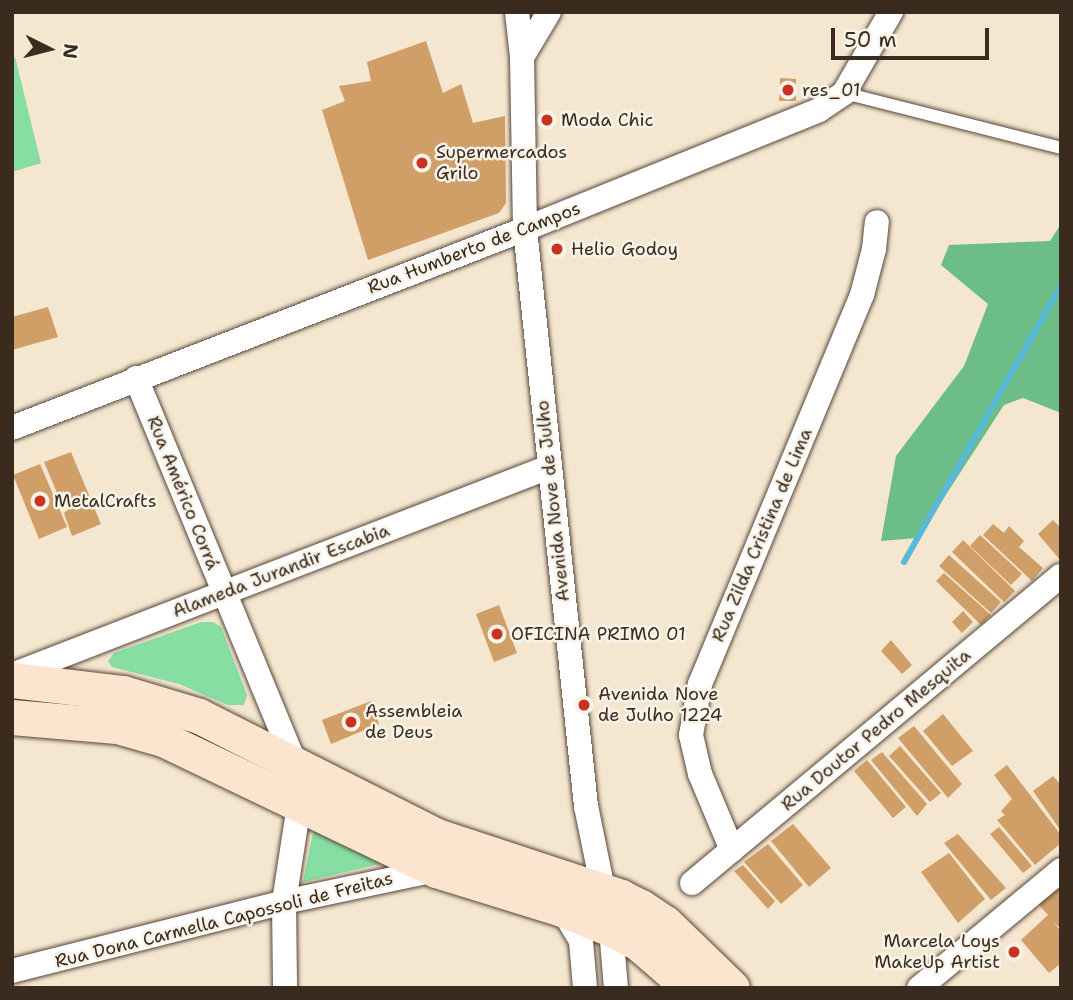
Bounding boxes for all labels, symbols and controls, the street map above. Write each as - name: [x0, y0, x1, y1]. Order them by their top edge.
- north arrow: [14, 14, 84, 84]
- scale bar: [835, 14, 992, 58]
- text: 50 m: [844, 26, 897, 54]
- text: N: [57, 42, 84, 60]
- place label: res_01: [802, 79, 861, 101]
- marker: res_01: [780, 82, 796, 98]
- place label: Moda Chic: [561, 109, 653, 131]
- marker: Moda Chic: [539, 112, 555, 128]
- place label: Supermercados Grilo: [436, 142, 567, 184]
- marker: Supermercados Grilo: [414, 155, 430, 171]
- street label: Rua Humberto de Campos: [365, 197, 583, 299]
- place label: Helio Godoy: [571, 238, 678, 260]
- marker: Helio Godoy: [549, 241, 565, 257]
- street label: Avenida Nove de Julho: [532, 399, 574, 603]
- street label: Rua Américo Corrá: [142, 413, 224, 573]
- street label: Rua Zilda Cristina de Lima: [707, 425, 817, 645]
- place label: MetalCrafts: [54, 490, 157, 512]
- marker: MetalCrafts: [32, 493, 48, 509]
- street label: Alameda Jurandir Escabia: [169, 520, 393, 622]
- place label: OFICINA PRIMO 01: [511, 623, 686, 645]
- marker: OFICINA PRIMO 01: [489, 626, 505, 642]
- street label: Rua Doutor Pedro Mesquita: [777, 644, 975, 816]
- place label: Avenida Nove de Julho 1224: [598, 684, 722, 726]
- marker: Avenida Nove de Julho 1224: [576, 697, 592, 713]
- place label: Assembleia de Deus: [365, 701, 462, 744]
- marker: Assembleia de Deus: [343, 714, 359, 730]
- street label: Rua Dona Carmella Capossoli de Freitas: [53, 867, 395, 973]
- place label: Marcela Loys MakeUp Artist: [874, 931, 1000, 974]
- marker: Marcela Loys MakeUp Artist: [1006, 944, 1022, 960]

